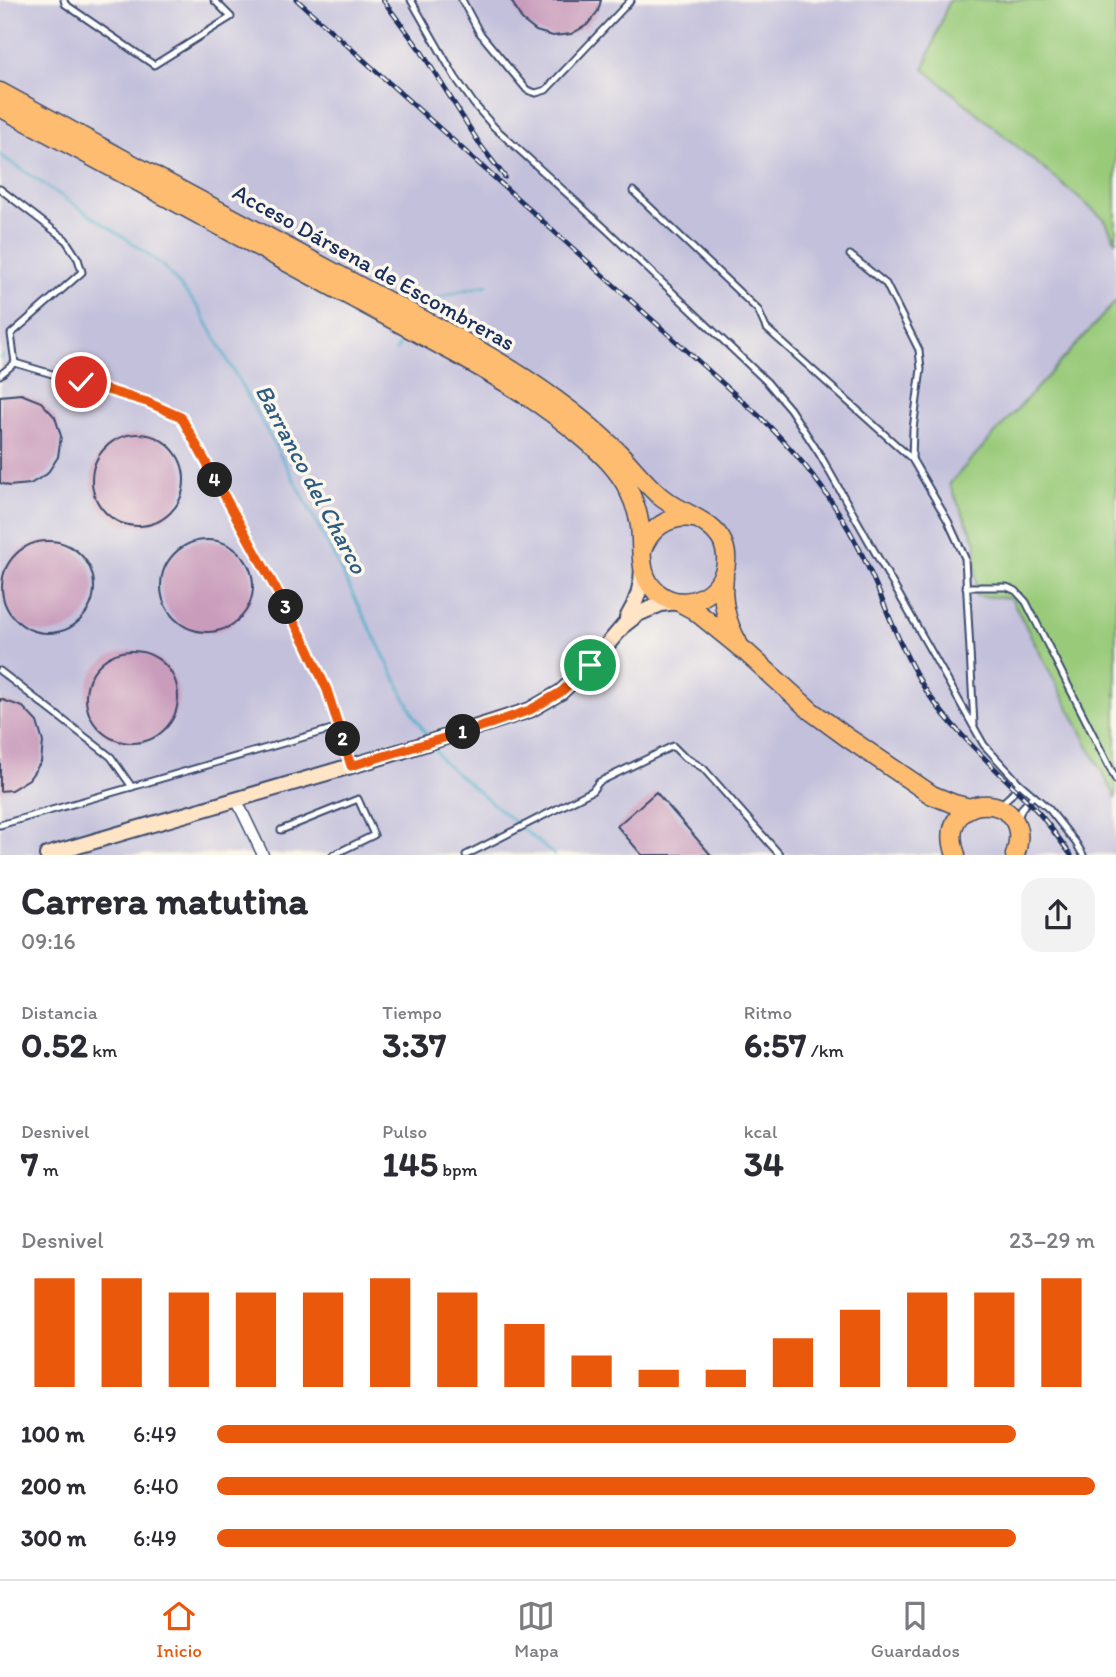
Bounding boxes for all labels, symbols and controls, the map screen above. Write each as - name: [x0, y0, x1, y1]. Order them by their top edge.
- street label: Acceso Dársena de Escombreras: [228, 178, 520, 356]
- pin: [51, 352, 111, 412]
- icon: check: [62, 363, 100, 401]
- water label: Barranco del Charco: [249, 379, 374, 579]
- pin: 4: [198, 462, 232, 498]
- text: 4: [209, 468, 220, 491]
- pin: 3: [268, 590, 304, 624]
- text: 3: [280, 595, 291, 618]
- pin: [560, 635, 620, 695]
- icon: arrive: [571, 646, 609, 684]
- pin: 1: [446, 714, 480, 750]
- text: 1: [458, 720, 467, 743]
- pin: 2: [326, 722, 360, 756]
- text: 2: [338, 727, 348, 750]
- text: Carrera matutina: [21, 878, 308, 924]
- button: share: [1021, 878, 1095, 952]
- text: 09:16: [21, 927, 76, 955]
- text: Distancia: [21, 1001, 98, 1024]
- text: Tiempo: [382, 1001, 442, 1024]
- text: Ritmo: [744, 1001, 792, 1024]
- text: 0.52: [21, 1024, 88, 1066]
- text: 3:37: [382, 1024, 446, 1066]
- text: 6:57: [744, 1024, 806, 1066]
- text: km: [88, 1039, 117, 1062]
- text: /km: [806, 1039, 844, 1062]
- text: Desnivel: [21, 1120, 89, 1143]
- text: Pulso: [382, 1120, 427, 1143]
- text: kcal: [744, 1120, 777, 1143]
- text: 7: [21, 1143, 38, 1185]
- text: 145: [382, 1143, 438, 1185]
- text: 34: [744, 1143, 784, 1185]
- text: m: [38, 1158, 59, 1181]
- text: bpm: [438, 1158, 478, 1181]
- text: Desnivel: [21, 1226, 104, 1254]
- text: 23–29 m: [1009, 1226, 1095, 1254]
- text: 100 m: [21, 1420, 85, 1448]
- text: 6:49: [133, 1420, 177, 1448]
- text: 200 m: [21, 1472, 86, 1500]
- text: 6:40: [133, 1472, 179, 1500]
- text: 300 m: [21, 1524, 86, 1552]
- text: 6:49: [133, 1524, 177, 1552]
- tab: Inicio: [156, 1597, 202, 1662]
- tab: Mapa: [514, 1597, 559, 1662]
- tab: Guardados: [871, 1597, 960, 1662]

